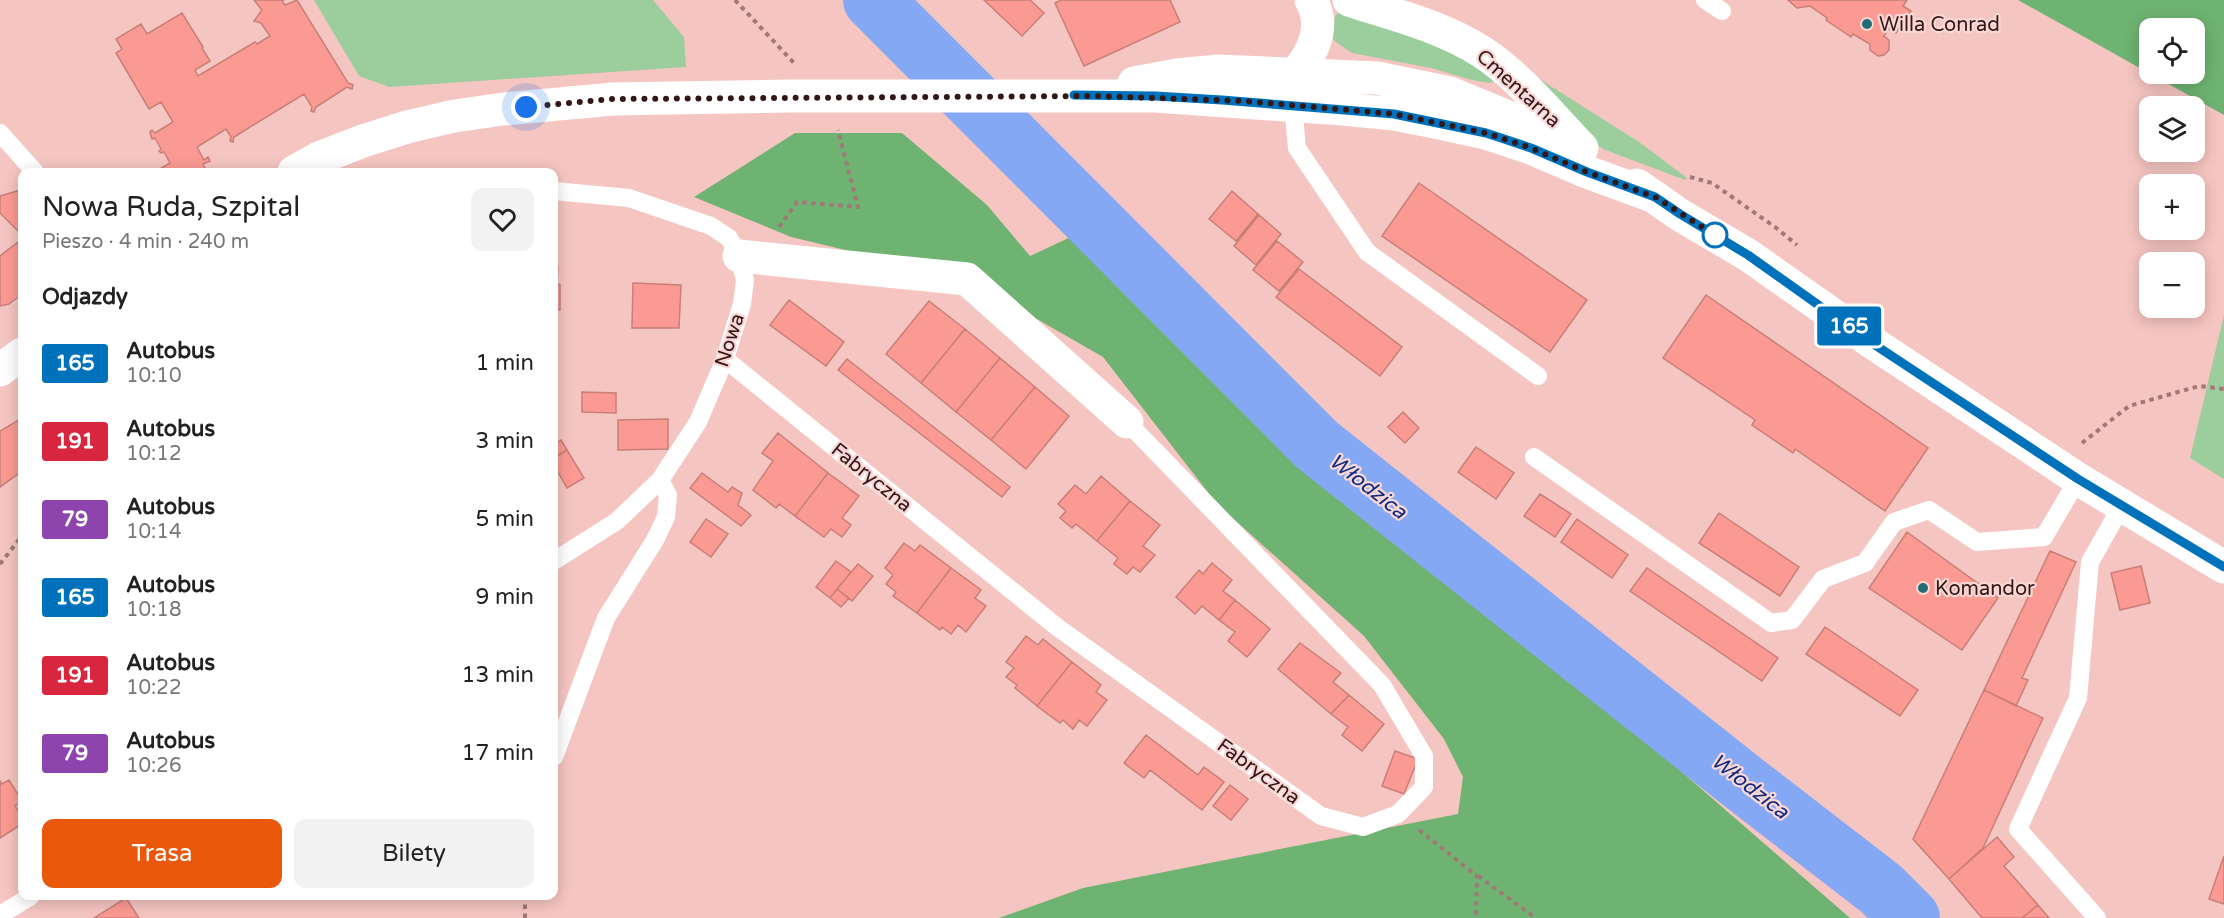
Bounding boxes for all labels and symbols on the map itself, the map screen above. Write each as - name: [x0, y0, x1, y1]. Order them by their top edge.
- place label: Willa Conrad: [1879, 13, 2000, 37]
- marker: Willa Conrad: [1860, 17, 1874, 31]
- street label: Cmentarna: [1471, 45, 1566, 133]
- your location: [511, 92, 541, 122]
- unlabelled marker: [1702, 222, 1728, 248]
- line badge: 165: [1814, 306, 1884, 346]
- street label: Nowa: [710, 311, 750, 370]
- street label: Fabryczna: [826, 438, 917, 518]
- water label: Włodzica: [1324, 448, 1412, 525]
- place label: Komandor: [1935, 577, 2035, 601]
- marker: Komandor: [1916, 581, 1930, 595]
- street label: Fabryczna: [1212, 734, 1305, 810]
- water label: Włodzica: [1706, 748, 1794, 825]

